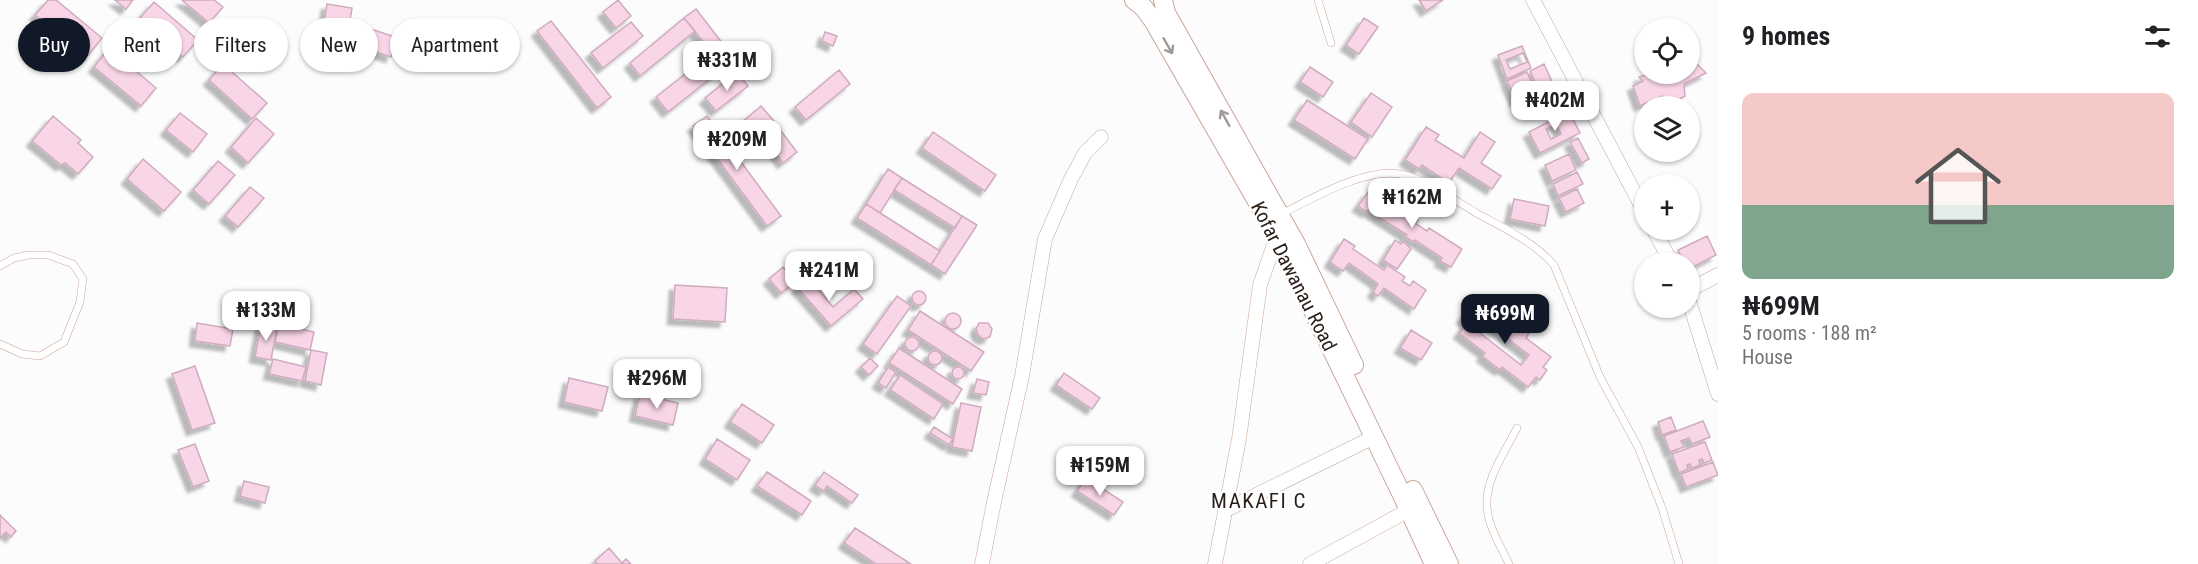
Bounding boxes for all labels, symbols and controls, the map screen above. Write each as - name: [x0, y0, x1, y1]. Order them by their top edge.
- chip: Buy: [18, 18, 90, 72]
- chip: Rent: [102, 18, 182, 72]
- chip: Filters: [194, 18, 288, 72]
- chip: New: [300, 18, 378, 72]
- chip: Apartment: [390, 18, 520, 72]
- map controls: [1634, 18, 1700, 318]
- button: locate: [1634, 18, 1700, 84]
- icon: filters: [2141, 20, 2174, 53]
- text: 9 homes: [1742, 21, 1830, 51]
- one-way arrow: [1163, 37, 1174, 55]
- pin: ₦331M: [685, 41, 769, 92]
- text: ₦331M: [697, 48, 757, 72]
- pin: ₦402M: [1513, 81, 1597, 132]
- text: ₦402M: [1525, 88, 1585, 112]
- button: layers: [1634, 96, 1700, 162]
- one-way arrow: [1219, 109, 1230, 127]
- pin: ₦209M: [695, 120, 779, 171]
- text: ₦209M: [707, 127, 767, 151]
- icon: home: [1904, 132, 2012, 240]
- button: +: [1634, 174, 1700, 240]
- pin: ₦162M: [1370, 178, 1454, 229]
- text: ₦162M: [1382, 185, 1442, 209]
- street label: Kofar Dawanau Road: [1246, 197, 1342, 355]
- pin: ₦241M: [787, 251, 871, 302]
- button: −: [1634, 252, 1700, 318]
- text: ₦241M: [799, 258, 859, 282]
- pin: ₦133M: [224, 291, 308, 342]
- text: ₦699M: [1742, 291, 1820, 321]
- pin: ₦699M: [1463, 294, 1547, 345]
- text: ₦133M: [236, 298, 296, 322]
- text: ₦699M: [1475, 301, 1535, 325]
- text: 5 rooms · 188 m²: [1742, 321, 1877, 345]
- text: House: [1742, 345, 1793, 369]
- pin: ₦296M: [615, 359, 699, 410]
- text: ₦296M: [627, 366, 687, 390]
- pin: ₦159M: [1058, 446, 1142, 497]
- text: ₦159M: [1070, 453, 1130, 477]
- district label: MAKAFI C: [1211, 489, 1307, 513]

